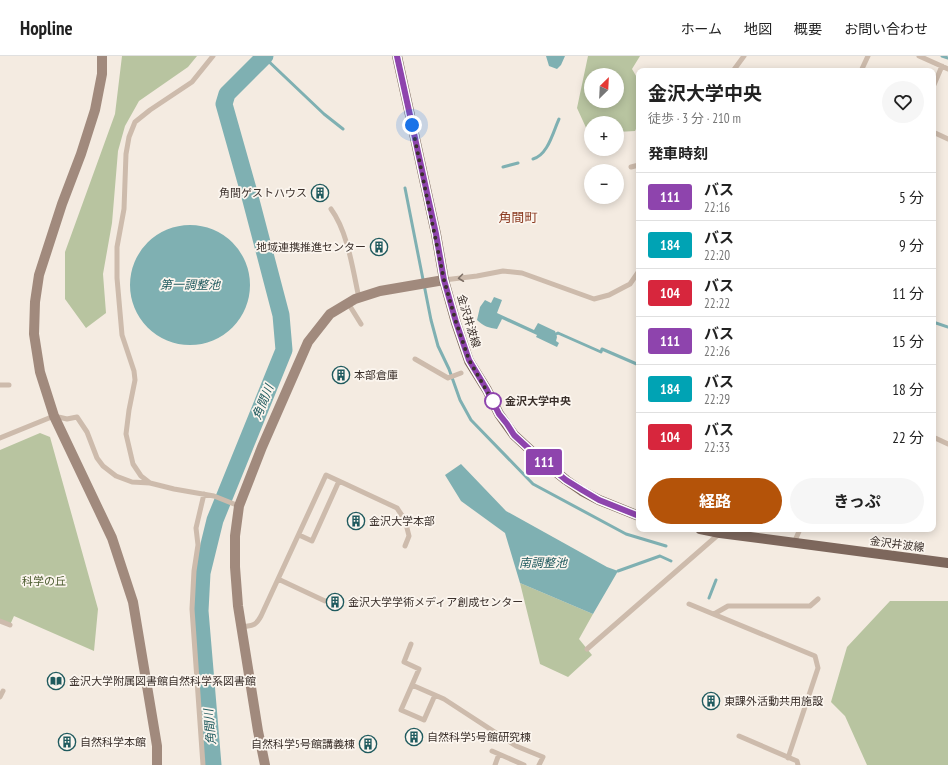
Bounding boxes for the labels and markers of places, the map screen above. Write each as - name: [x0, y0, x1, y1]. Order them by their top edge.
- building icon: 角間ゲストハウス: [310, 183, 330, 203]
- place label: 角間ゲストハウス: [219, 186, 307, 200]
- building icon: 地域連携推進センター: [369, 237, 389, 257]
- place label: 地域連携推進センター: [256, 240, 366, 254]
- building icon: 本部倉庫: [331, 365, 351, 385]
- place label: 本部倉庫: [354, 368, 398, 382]
- marker: 金沢大学中央: [484, 392, 502, 410]
- place label: 金沢大学中央: [505, 394, 571, 408]
- building icon: 金沢大学本部: [346, 511, 366, 531]
- place label: 金沢大学本部: [369, 514, 435, 528]
- building icon: 金沢大学学術メディア創成センター: [325, 592, 345, 612]
- place label: 金沢大学学術メディア創成センター: [348, 595, 523, 609]
- library icon: 金沢大学附属図書館自然科学系図書館: [46, 671, 66, 691]
- place label: 金沢大学附属図書館自然科学系図書館: [69, 674, 256, 688]
- building icon: 東課外活動共用施設: [701, 691, 721, 711]
- place label: 東課外活動共用施設: [724, 694, 823, 708]
- building icon: 自然科学5号館研究棟: [404, 727, 424, 747]
- place label: 自然科学5号館研究棟: [427, 730, 531, 744]
- building icon: 自然科学本館: [57, 732, 77, 752]
- building icon: 自然科学5号館講義棟: [358, 734, 378, 754]
- place label: 自然科学本館: [80, 735, 146, 749]
- place label: 自然科学5号館講義棟: [251, 737, 355, 751]

